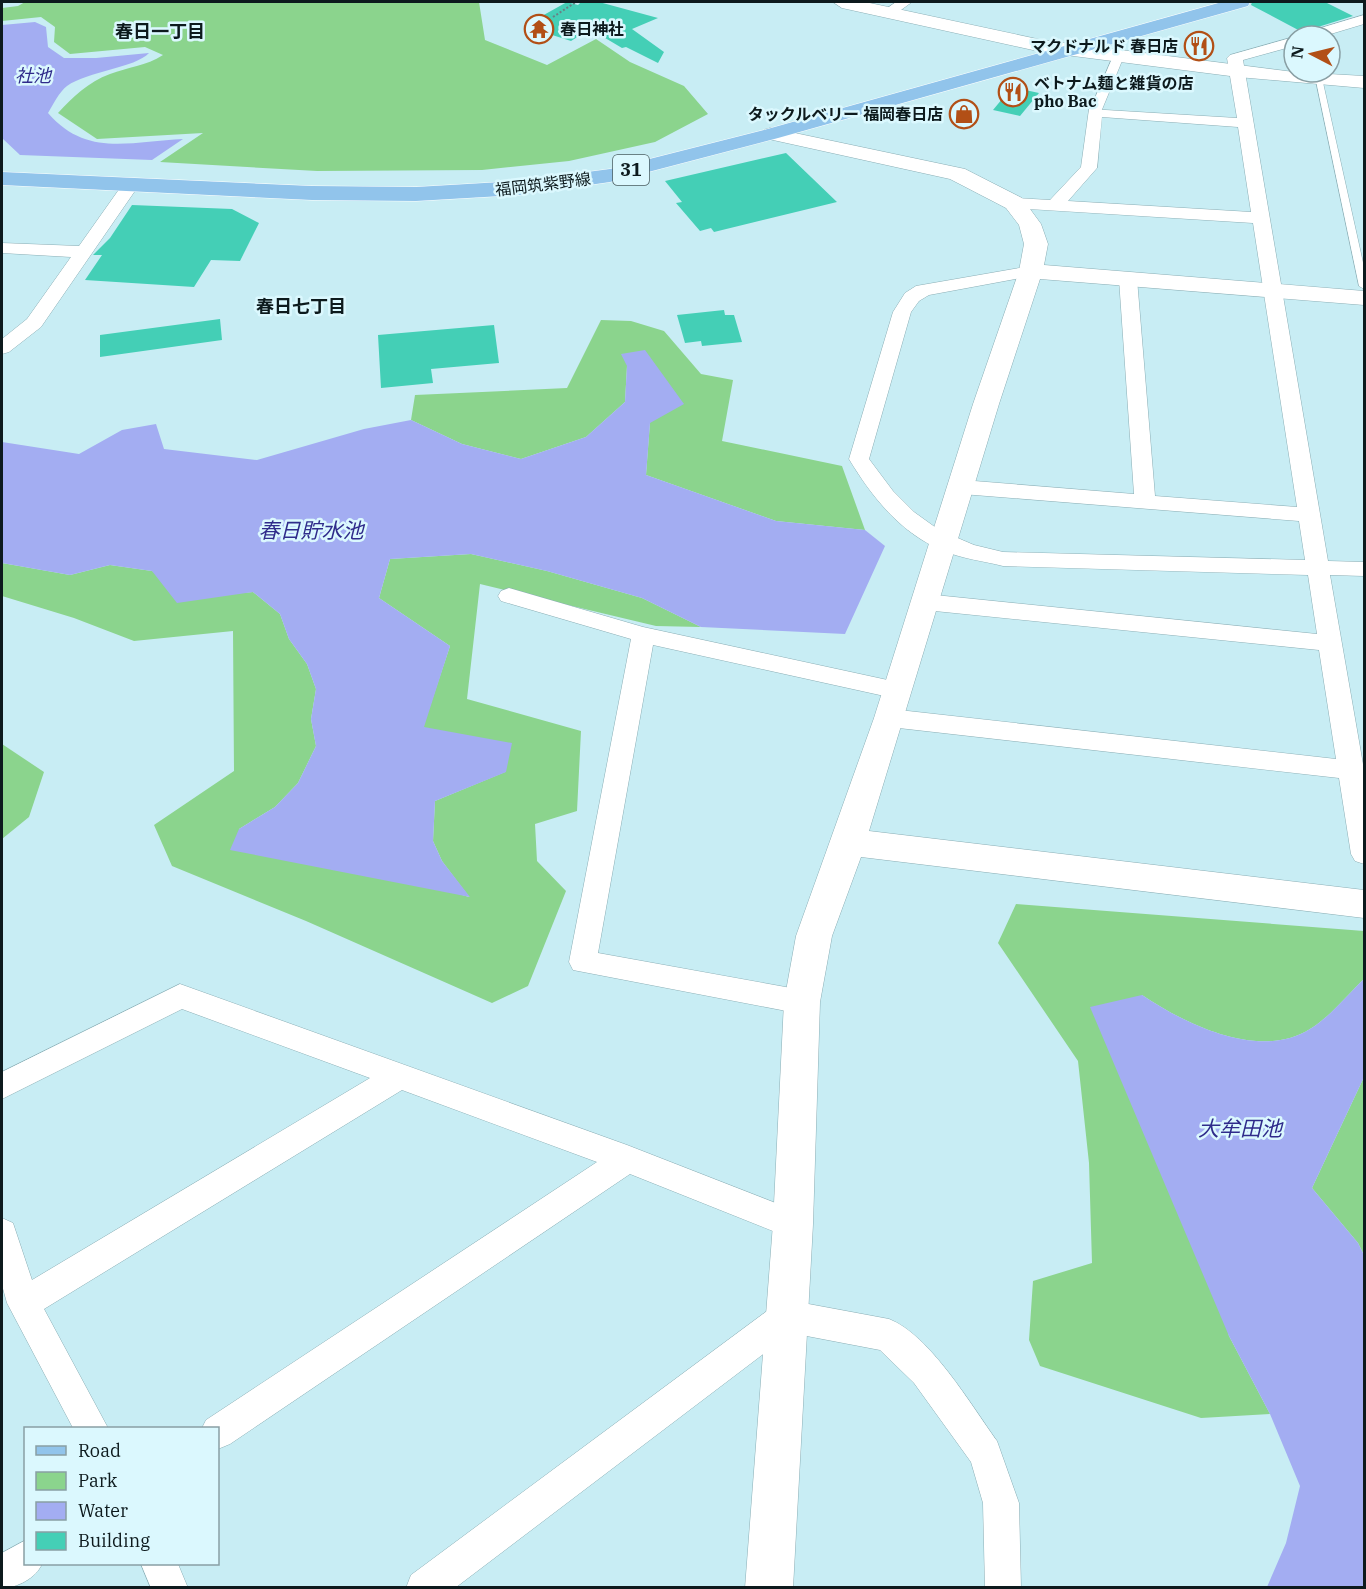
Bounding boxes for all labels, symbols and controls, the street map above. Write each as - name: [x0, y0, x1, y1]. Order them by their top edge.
- temple icon: 春日神社: [523, 13, 555, 45]
- place label: 春日神社: [560, 19, 624, 39]
- district label: 春日一丁目: [115, 20, 205, 43]
- north arrow: [1282, 24, 1342, 84]
- restaurant icon: マクドナルド 春日店: [1183, 30, 1215, 62]
- place label: マクドナルド 春日店: [1030, 36, 1178, 56]
- text: N: [1286, 45, 1308, 60]
- water label: 社池: [15, 64, 53, 87]
- place label: ベトナム麺と雑貨の店 pho Bac: [1034, 73, 1194, 111]
- restaurant icon: ベトナム麺と雑貨の店 pho Bac: [997, 76, 1029, 108]
- shop icon: タックルベリー 福岡春日店: [948, 98, 980, 130]
- place label: タックルベリー 福岡春日店: [748, 104, 943, 124]
- road number: 31: [613, 155, 649, 185]
- street label: 福岡筑紫野線: [494, 168, 592, 200]
- district label: 春日七丁目: [256, 295, 346, 318]
- water label: 春日貯水池: [259, 516, 365, 544]
- water label: 大牟田池: [1198, 1114, 1284, 1142]
- legend: [24, 1427, 219, 1565]
- text: Road: [78, 1439, 121, 1462]
- text: Park: [78, 1469, 118, 1492]
- text: Water: [78, 1499, 128, 1522]
- text: Building: [78, 1529, 150, 1552]

